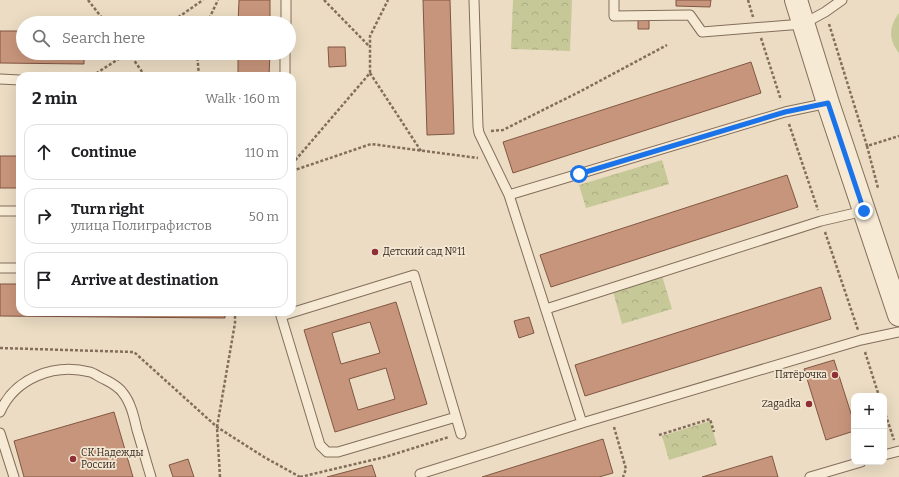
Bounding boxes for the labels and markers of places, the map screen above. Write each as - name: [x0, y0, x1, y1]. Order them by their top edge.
- place label: Детский сад №11: [383, 246, 465, 258]
- marker: Детский сад №11: [370, 247, 380, 257]
- place label: Пятёрочка: [775, 369, 828, 381]
- marker: Пятёрочка: [830, 370, 840, 380]
- place label: Zagadka: [762, 398, 802, 410]
- marker: Zagadka: [804, 399, 814, 409]
- place label: СК Надежды России: [81, 447, 143, 471]
- marker: СК Надежды России: [68, 454, 78, 464]

